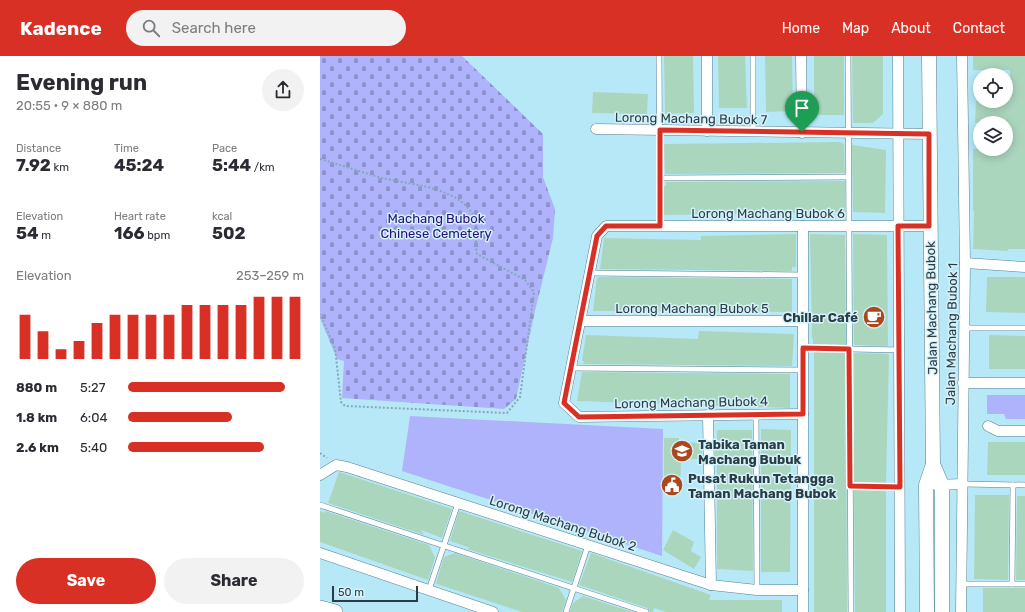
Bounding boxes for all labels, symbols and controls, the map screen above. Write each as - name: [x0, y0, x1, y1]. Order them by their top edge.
- search box: [126, 10, 406, 46]
- text: Kadence: [20, 17, 102, 40]
- icon: search: [140, 17, 162, 39]
- text: Search here: [172, 19, 256, 37]
- text: Home: [782, 20, 820, 37]
- text: Map: [842, 20, 869, 37]
- text: About: [891, 20, 931, 37]
- text: Contact: [953, 20, 1005, 37]
- map controls: [973, 68, 1013, 156]
- button: locate: [973, 68, 1013, 108]
- text: Evening run: [16, 69, 147, 96]
- button: share: [262, 69, 304, 111]
- pin: [785, 91, 819, 132]
- icon: arrive: [791, 97, 813, 119]
- text: 20:55 · 9 × 880 m: [16, 98, 122, 113]
- street label: Lorong Machang Bubok 7: [615, 110, 768, 128]
- button: layers: [973, 116, 1013, 156]
- text: Distance: [16, 142, 61, 155]
- text: Time: [114, 142, 139, 155]
- text: Pace: [212, 142, 237, 155]
- text: 7.92: [16, 155, 51, 175]
- text: 45:24: [114, 155, 164, 175]
- text: 5:44: [212, 155, 251, 175]
- text: km: [51, 161, 69, 174]
- text: /km: [251, 161, 275, 174]
- street label: Lorong Machang Bubok 6: [691, 206, 845, 222]
- text: Elevation: [16, 210, 63, 223]
- text: Heart rate: [114, 210, 166, 223]
- text: kcal: [212, 210, 232, 223]
- park label: Machang Bubok Chinese Cemetery: [380, 211, 492, 241]
- text: 54: [16, 223, 39, 243]
- text: 166: [114, 223, 145, 243]
- text: 502: [212, 223, 246, 243]
- text: m: [39, 229, 51, 242]
- text: bpm: [145, 229, 170, 242]
- street label: Jalan Machang Bubok: [923, 241, 941, 375]
- street label: Jalan Machang Bubok 1: [943, 263, 961, 405]
- text: Elevation: [16, 268, 72, 283]
- text: 253–259 m: [236, 268, 304, 283]
- street label: Lorong Machang Bubok 5: [615, 301, 769, 317]
- cafe icon: Chillar Café: [861, 304, 887, 330]
- place label: Chillar Café: [783, 310, 858, 325]
- text: 880 m: [16, 380, 57, 395]
- text: 5:27: [80, 380, 105, 395]
- street label: Lorong Machang Bubok 4: [614, 394, 768, 412]
- text: 1.8 km: [16, 410, 57, 425]
- text: 6:04: [80, 410, 108, 425]
- place label: Tabika Taman Machang Bubuk: [698, 437, 802, 467]
- school or university icon: Tabika Taman Machang Bubuk: [669, 438, 695, 464]
- text: 2.6 km: [16, 440, 59, 455]
- text: 5:40: [80, 440, 107, 455]
- place label: Pusat Rukun Tetangga Taman Machang Bubok: [688, 471, 837, 501]
- public building icon: Pusat Rukun Tetangga Taman Machang Bubok: [659, 472, 685, 498]
- street label: Lorong Machang Bubok 2: [487, 493, 638, 555]
- button: Save: [16, 558, 156, 604]
- button: Share: [164, 558, 304, 604]
- scale bar: [332, 584, 418, 603]
- text: 50 m: [338, 586, 364, 599]

